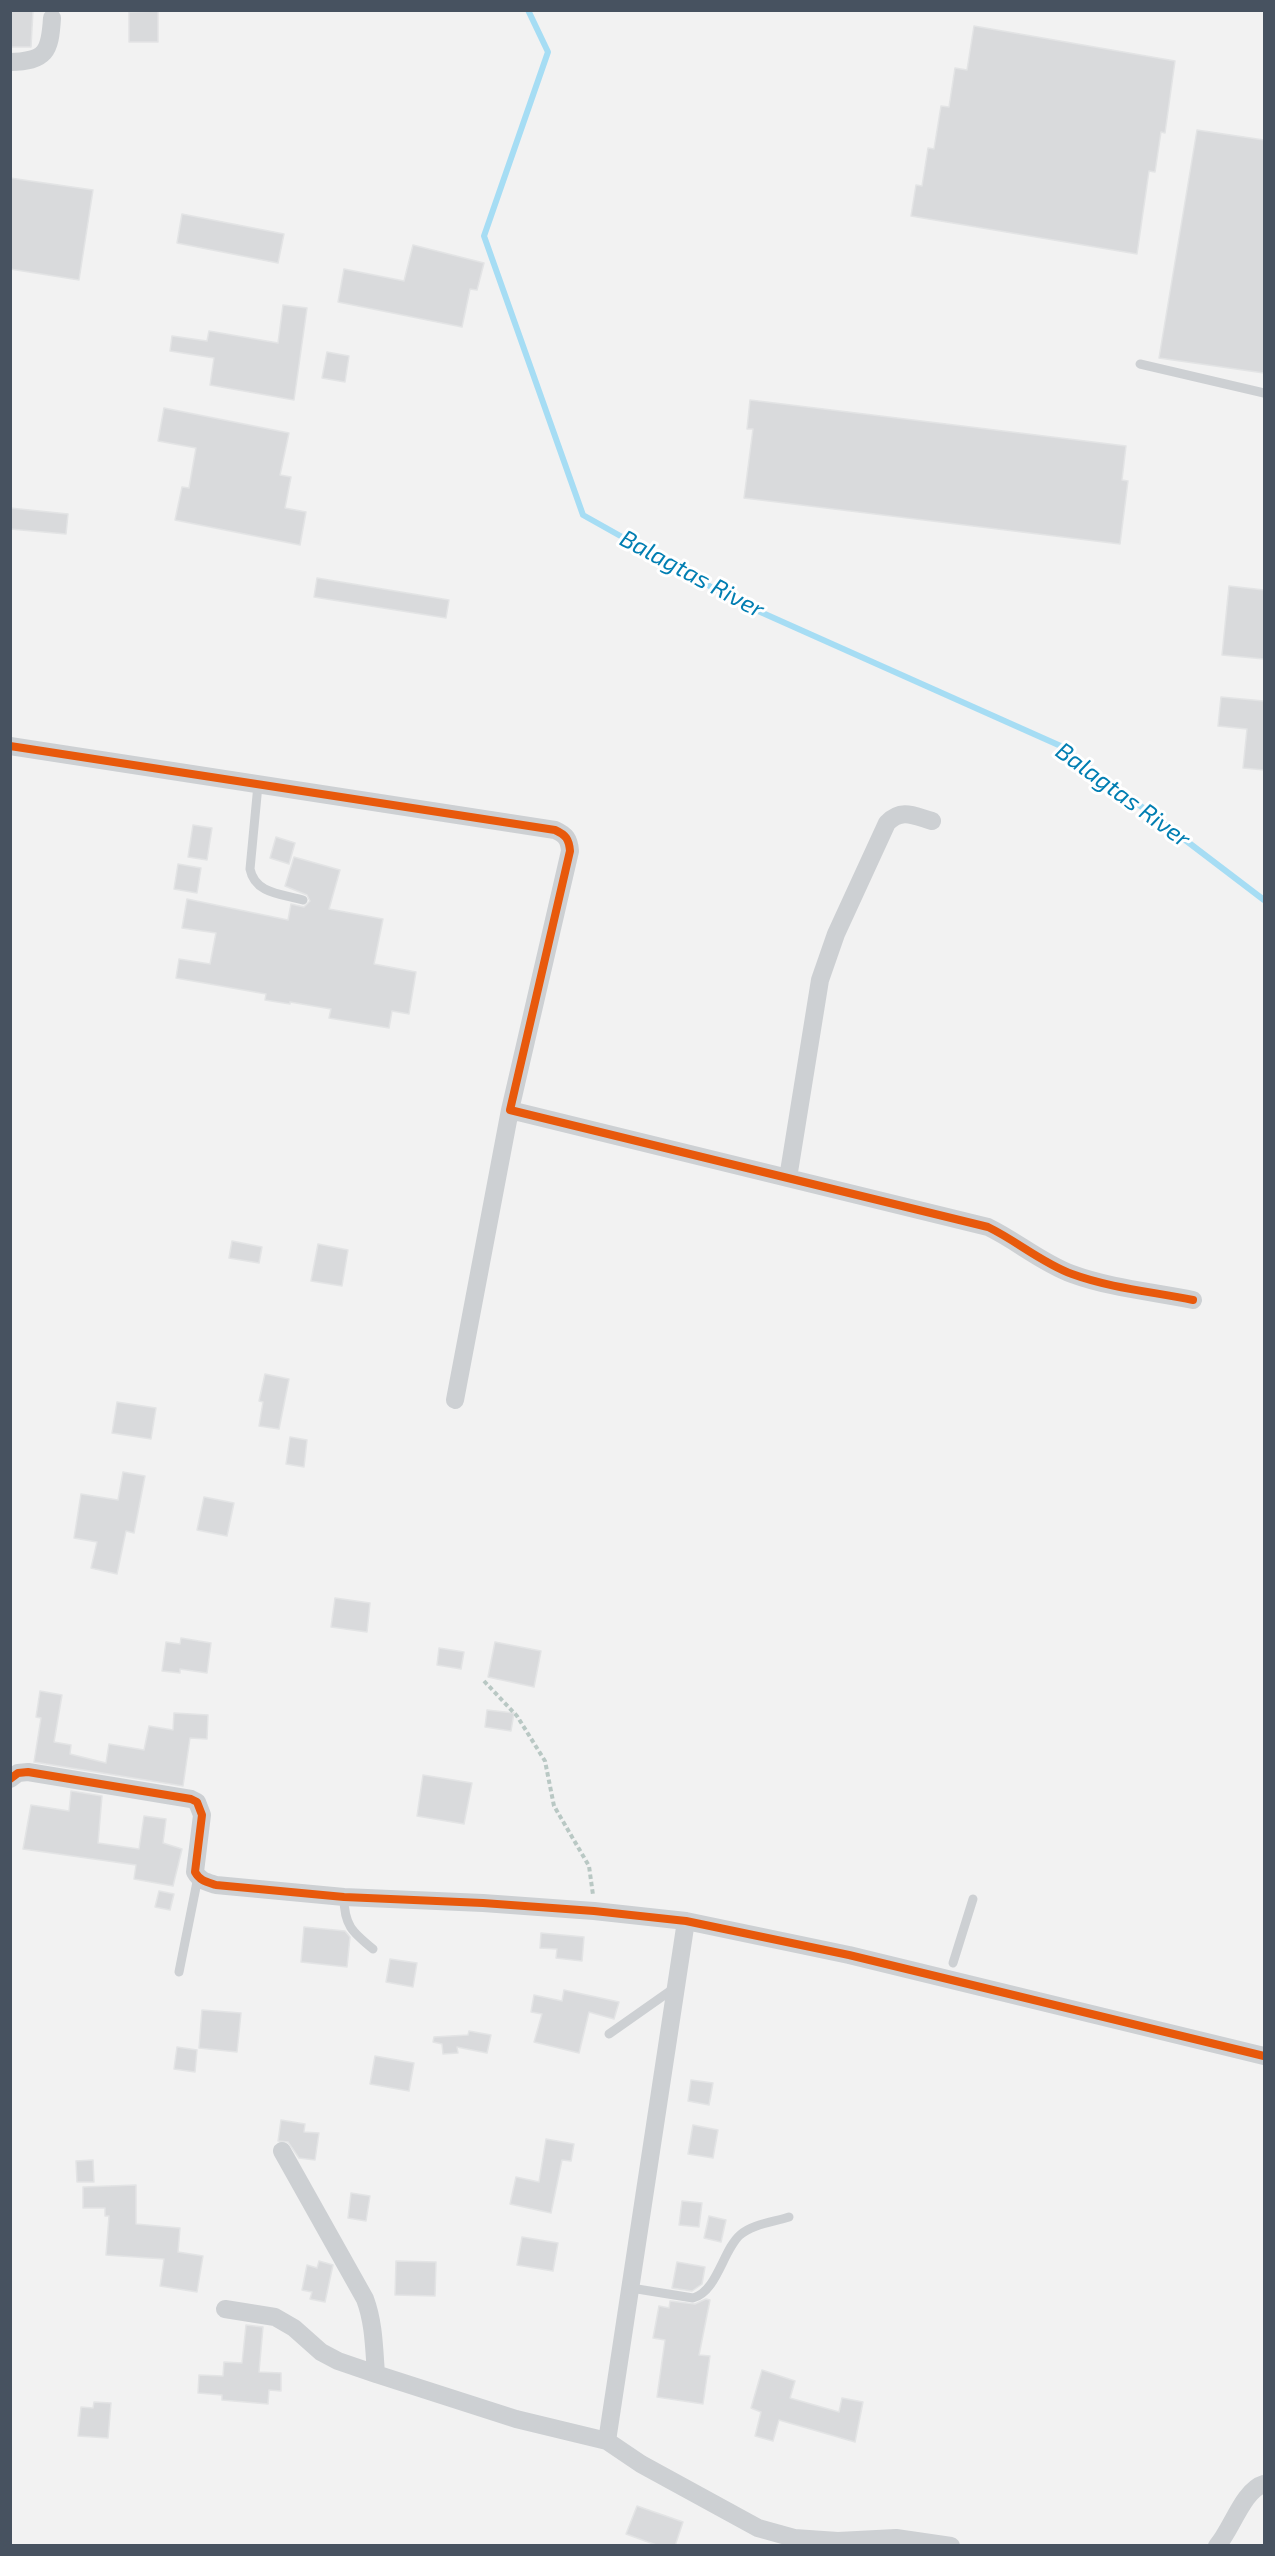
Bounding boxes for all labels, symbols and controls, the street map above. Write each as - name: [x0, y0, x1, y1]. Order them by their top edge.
- water label: Balagtas River: [615, 524, 769, 624]
- water label: Balagtas River: [1050, 737, 1196, 853]

